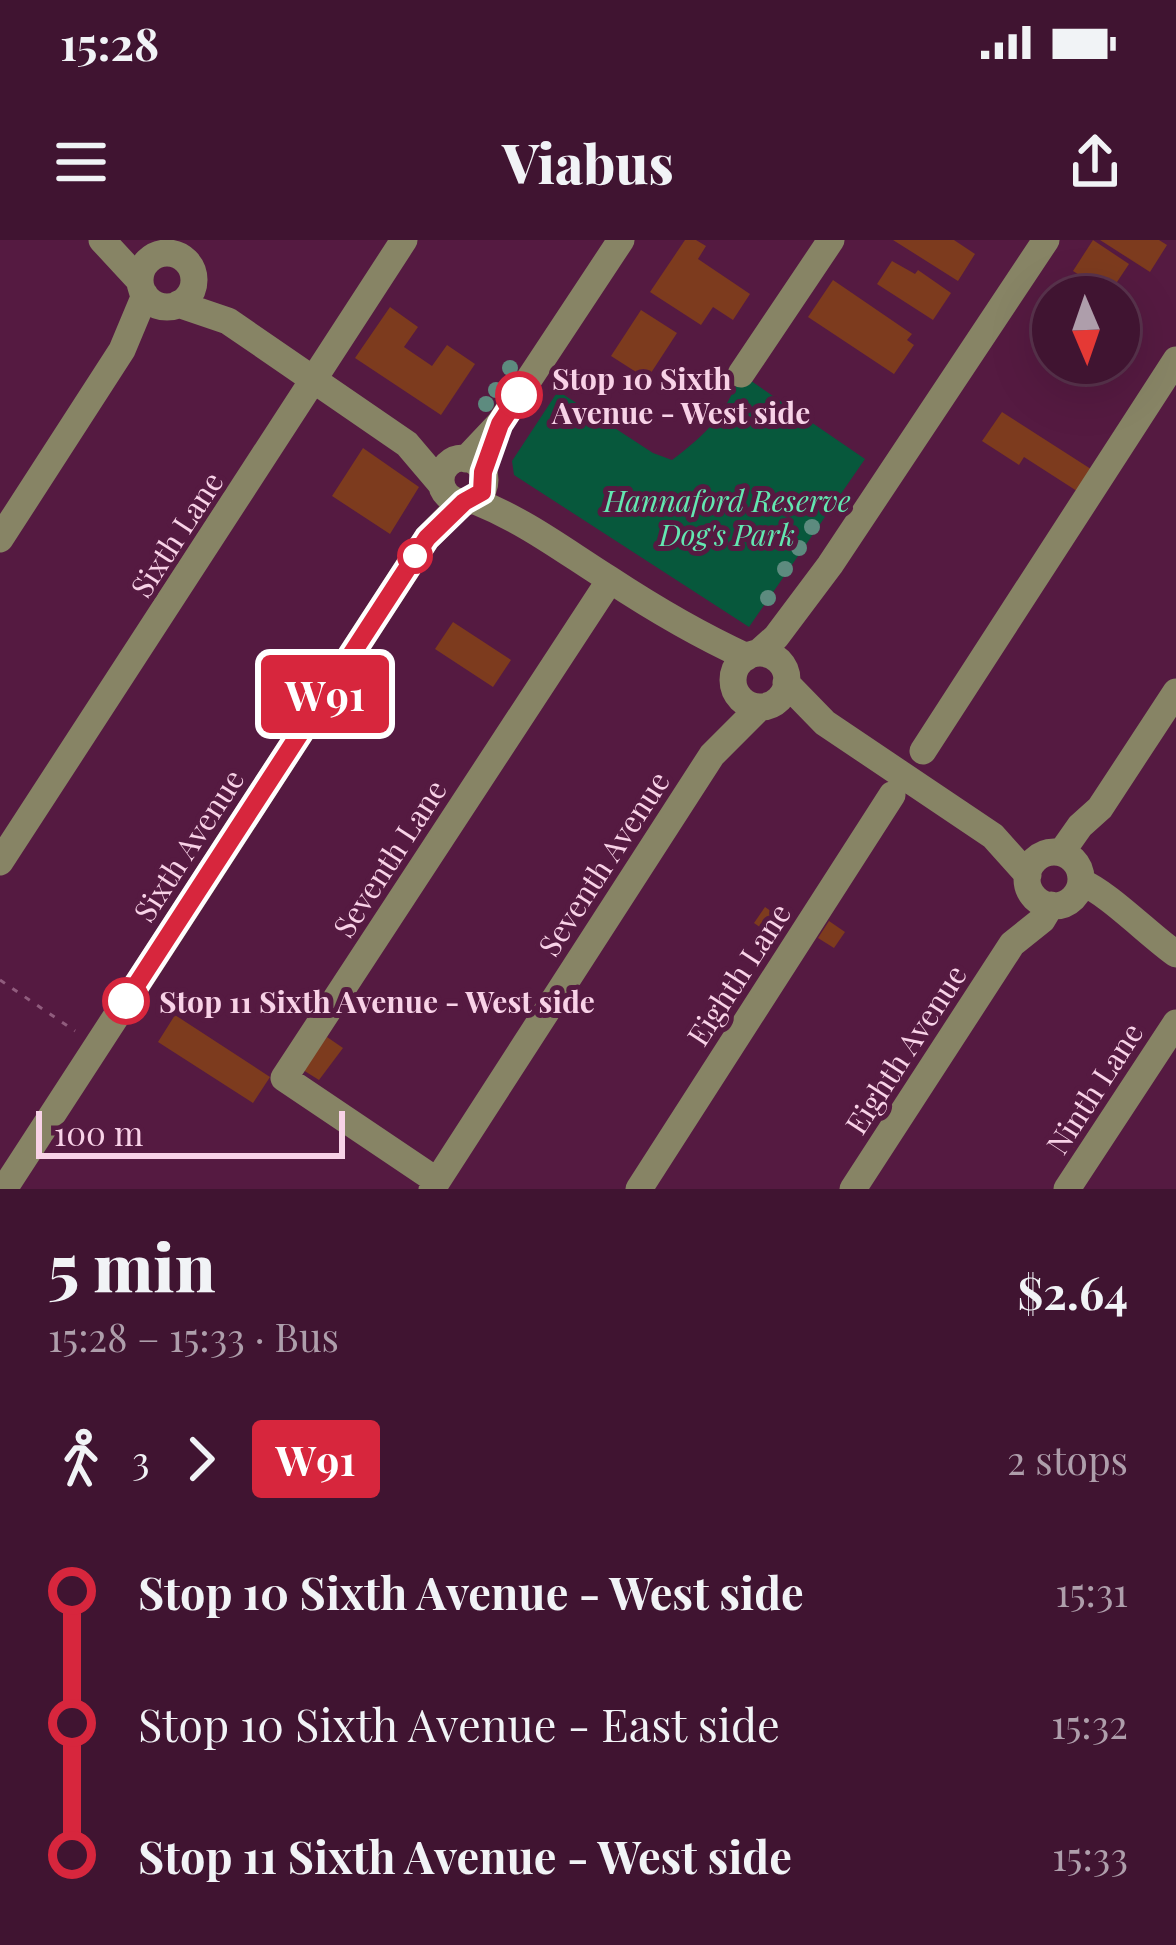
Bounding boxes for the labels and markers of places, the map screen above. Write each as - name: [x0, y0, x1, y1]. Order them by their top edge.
- place label: Stop 10 Sixth Avenue - West side: [551, 358, 810, 432]
- marker: Stop 10 Sixth Avenue - West side: [497, 373, 541, 417]
- unlabelled marker: [399, 540, 431, 572]
- marker: Stop 11 Sixth Avenue - West side: [104, 979, 148, 1023]
- place label: Stop 11 Sixth Avenue - West side: [159, 981, 595, 1021]

